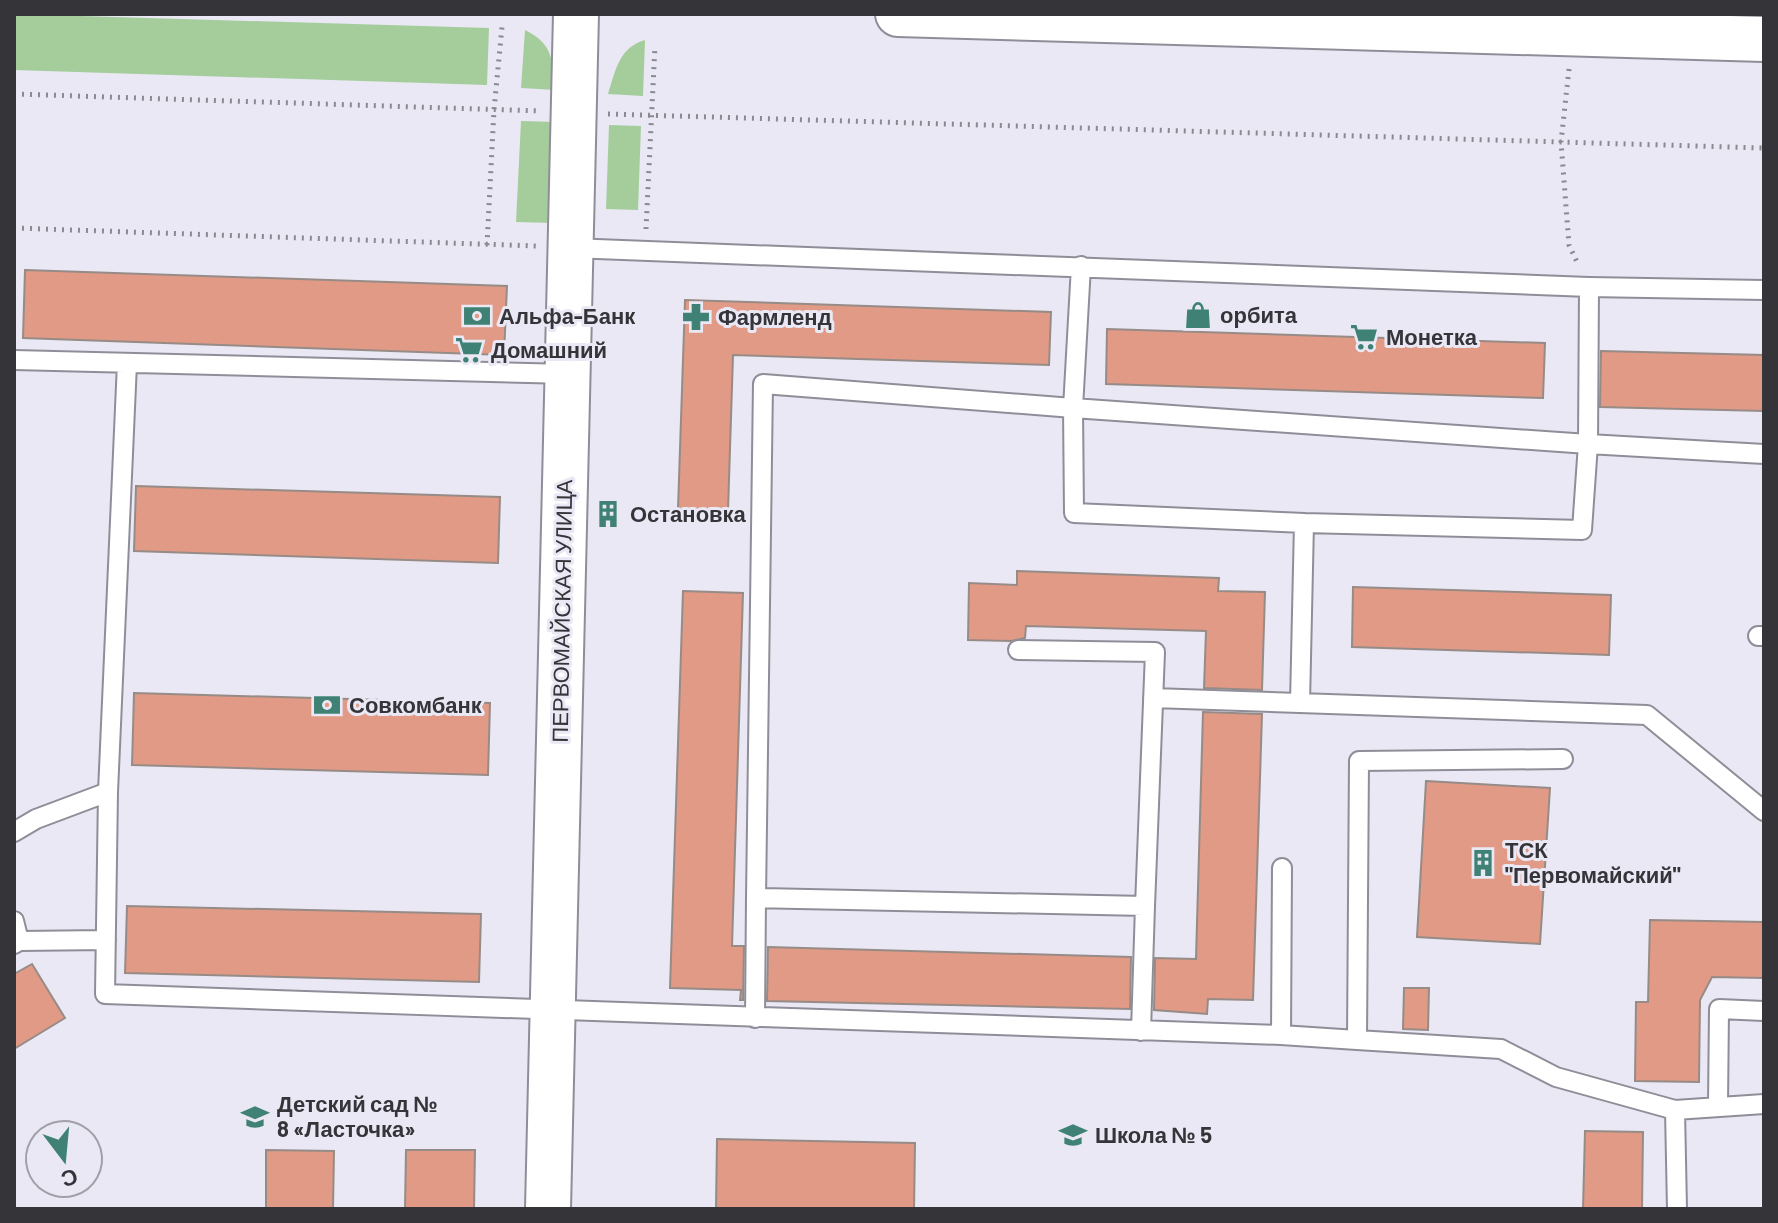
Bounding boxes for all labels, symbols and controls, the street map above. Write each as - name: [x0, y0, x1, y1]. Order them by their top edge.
- shop icon: орбита: [1183, 300, 1213, 330]
- bank icon: Альфа-Банк: [462, 301, 492, 331]
- place label: орбита: [1220, 301, 1298, 328]
- place label: Альфа-Банк: [499, 302, 636, 329]
- pharmacy icon: Фармленд: [681, 302, 711, 332]
- place label: Фармленд: [718, 303, 832, 330]
- supermarket icon: Монетка: [1349, 322, 1379, 352]
- place label: Монетка: [1386, 323, 1478, 349]
- supermarket icon: Домашний: [454, 335, 484, 365]
- place label: Домашний: [491, 336, 607, 363]
- street label: ПЕРВОМАЙСКАЯ УЛИЦА: [546, 479, 577, 743]
- building icon: Остановка: [593, 499, 623, 529]
- place label: Остановка: [630, 500, 747, 526]
- bank icon: Совкомбанк: [312, 690, 342, 720]
- place label: Совкомбанк: [349, 691, 483, 717]
- place label: ТСК "Первомайский": [1505, 836, 1681, 888]
- building icon: ТСК "Первомайский": [1468, 848, 1498, 878]
- place label: Детский сад № 8 «Ласточка»: [277, 1090, 438, 1141]
- school or university icon: Детский сад № 8 «Ласточка»: [240, 1102, 270, 1132]
- north arrow: [24, 1119, 104, 1199]
- school or university icon: Школа № 5: [1058, 1120, 1088, 1150]
- place label: Школа № 5: [1095, 1121, 1212, 1147]
- text: С: [58, 1165, 81, 1194]

